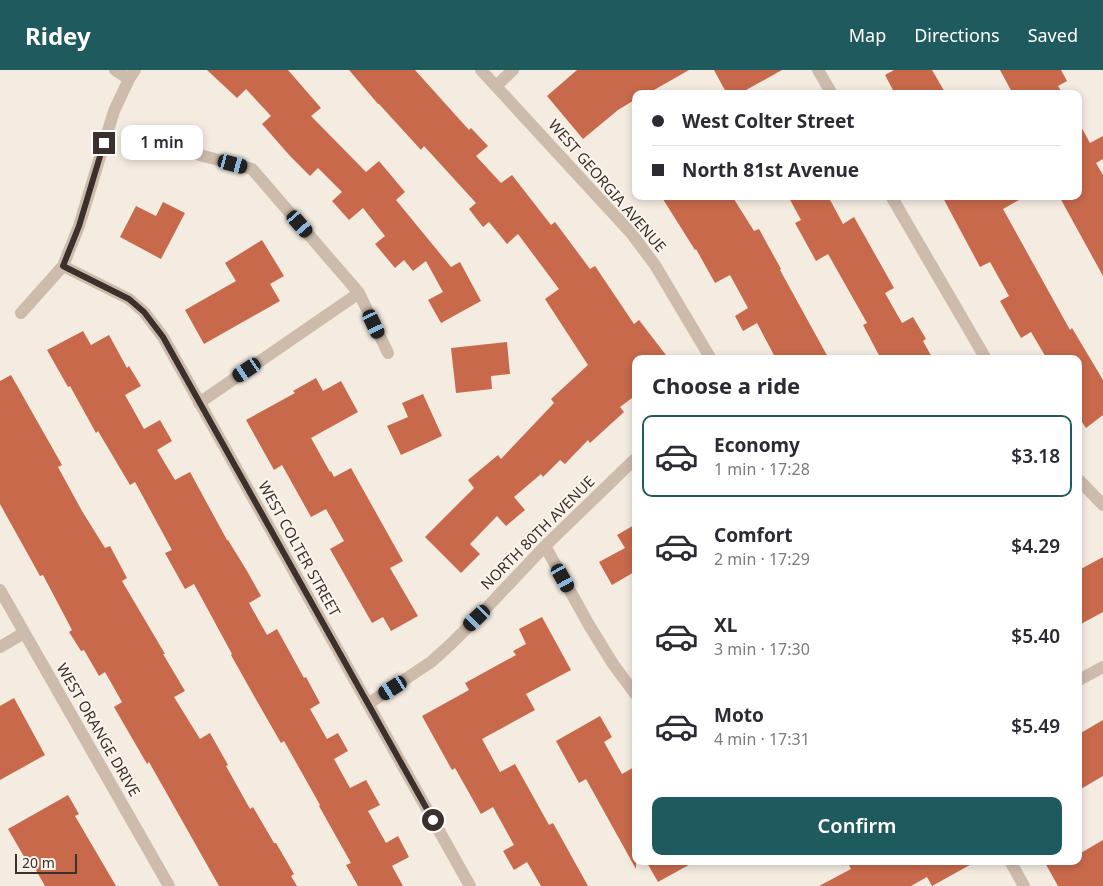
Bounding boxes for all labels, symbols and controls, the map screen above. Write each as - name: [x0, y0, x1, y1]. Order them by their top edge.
- text: Ridey: [25, 19, 91, 52]
- text: Map: [849, 23, 886, 47]
- text: Directions: [914, 23, 1000, 47]
- text: Saved: [1028, 23, 1078, 47]
- text: West Colter Street: [682, 108, 855, 134]
- street label: WEST GEORGIA AVENUE: [545, 115, 671, 256]
- callout: 1 min: [122, 126, 204, 160]
- text: 1 min: [140, 131, 184, 153]
- route end: [93, 132, 115, 154]
- car: [216, 153, 249, 175]
- text: North 81st Avenue: [682, 157, 859, 183]
- car: [284, 208, 315, 240]
- car: [360, 307, 387, 341]
- car: [230, 355, 263, 385]
- text: Choose a ride: [652, 370, 800, 400]
- text: Economy: [714, 432, 800, 458]
- icon: car: [654, 434, 699, 479]
- text: $3.18: [1011, 443, 1060, 469]
- text: 1 min · 17:28: [714, 458, 810, 480]
- street label: NORTH 80TH AVENUE: [476, 471, 599, 594]
- street label: WEST COLTER STREET: [254, 477, 346, 620]
- text: Comfort: [714, 522, 793, 548]
- icon: car: [654, 524, 699, 569]
- text: $4.29: [1011, 533, 1060, 559]
- text: 2 min · 17:29: [714, 548, 810, 570]
- car: [549, 561, 576, 595]
- car: [460, 602, 493, 634]
- text: XL: [714, 612, 737, 638]
- icon: car: [654, 614, 699, 659]
- text: $5.40: [1011, 623, 1060, 649]
- text: 3 min · 17:30: [714, 638, 810, 660]
- street label: WEST ORANGE DRIVE: [53, 659, 145, 800]
- car: [376, 674, 409, 702]
- text: Moto: [714, 702, 764, 728]
- icon: car: [654, 704, 699, 749]
- text: $5.49: [1011, 713, 1060, 739]
- text: 4 min · 17:31: [714, 728, 810, 750]
- button: Confirm: [652, 797, 1062, 855]
- route start: [422, 809, 444, 831]
- scale bar: [15, 851, 78, 874]
- text: 20 m: [22, 853, 55, 872]

